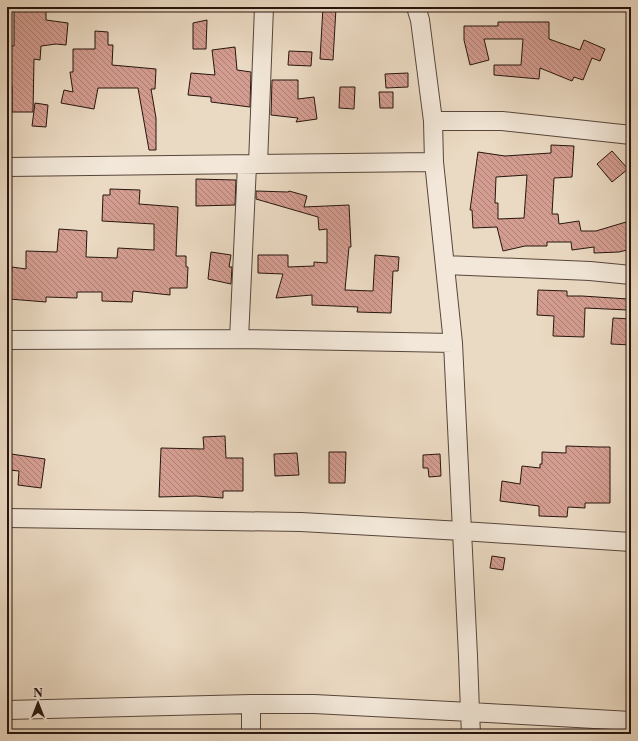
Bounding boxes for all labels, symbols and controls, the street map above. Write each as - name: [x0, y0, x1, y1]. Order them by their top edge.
- north arrow: [18, 683, 58, 723]
- text: N: [33, 686, 43, 700]

